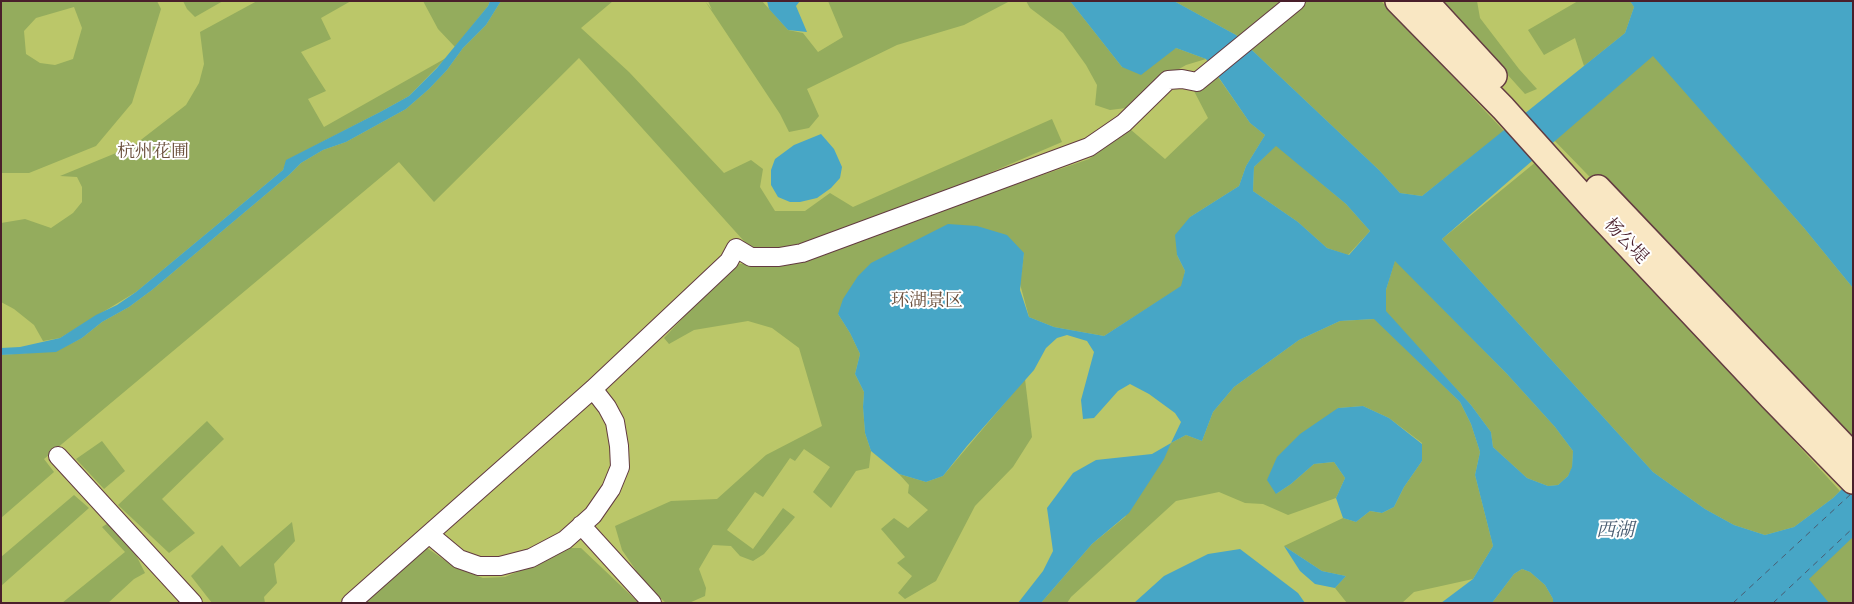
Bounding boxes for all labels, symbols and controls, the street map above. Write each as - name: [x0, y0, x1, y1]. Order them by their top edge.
- park label: 杭州花圃: [117, 142, 189, 164]
- street label: 杨公堤: [1599, 215, 1651, 269]
- park label: 环湖景区: [891, 291, 963, 313]
- water label: 西湖: [1596, 521, 1634, 543]

